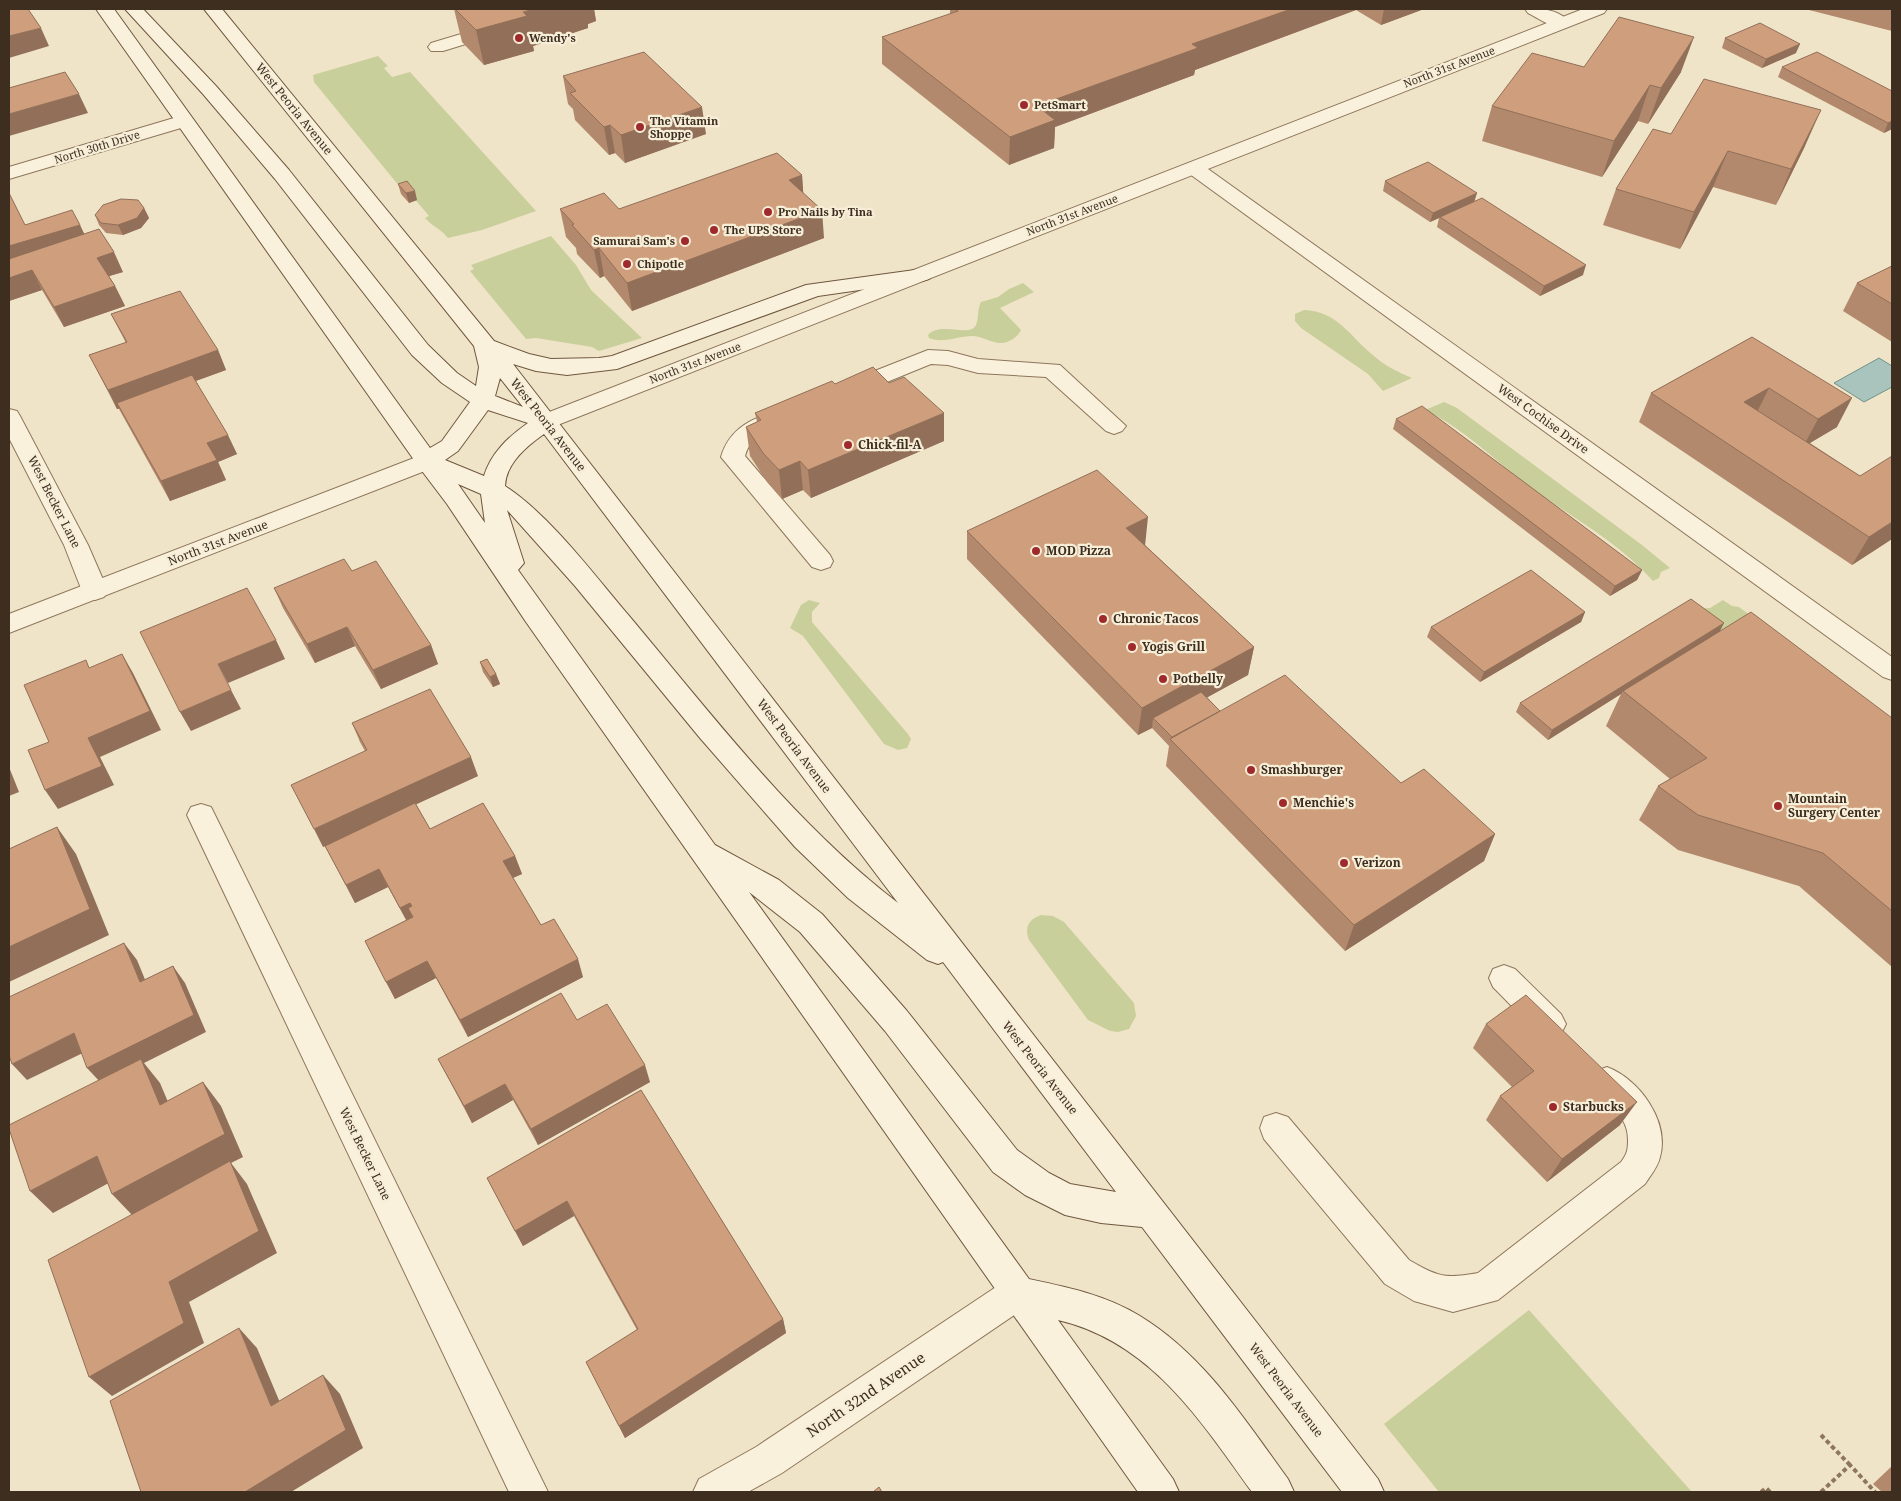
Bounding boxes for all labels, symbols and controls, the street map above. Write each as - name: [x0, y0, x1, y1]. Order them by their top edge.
- place label: Wendy's: [529, 30, 576, 45]
- marker: Wendy's: [513, 32, 525, 44]
- street label: North 31st Avenue: [1401, 42, 1497, 91]
- street label: West Peoria Avenue: [252, 59, 337, 158]
- place label: PetSmart: [1034, 97, 1086, 112]
- marker: PetSmart: [1018, 99, 1030, 111]
- place label: The Vitamin Shoppe: [650, 113, 719, 141]
- marker: The Vitamin Shoppe: [634, 121, 646, 133]
- street label: North 30th Drive: [52, 126, 142, 167]
- street label: North 31st Avenue: [1024, 190, 1120, 239]
- place label: Pro Nails by Tina: [778, 204, 873, 219]
- marker: Pro Nails by Tina: [762, 206, 774, 218]
- place label: The UPS Store: [724, 222, 802, 237]
- marker: The UPS Store: [708, 224, 720, 236]
- place label: Samurai Sam's: [593, 233, 675, 248]
- marker: Samurai Sam's: [679, 235, 691, 247]
- place label: Chipotle: [637, 256, 684, 271]
- marker: Chipotle: [621, 258, 633, 270]
- street label: North 31st Avenue: [647, 338, 743, 387]
- street label: West Peoria Avenue: [507, 375, 590, 475]
- street label: West Cochise Drive: [1494, 380, 1592, 458]
- place label: Chick-fil-A: [858, 436, 923, 453]
- marker: Chick-fil-A: [842, 439, 854, 451]
- street label: West Becker Lane: [24, 453, 85, 551]
- street label: North 31st Avenue: [165, 516, 270, 569]
- place label: MOD Pizza: [1046, 542, 1111, 559]
- marker: MOD Pizza: [1030, 545, 1042, 557]
- place label: Chronic Tacos: [1113, 610, 1199, 627]
- marker: Chronic Tacos: [1097, 613, 1109, 625]
- place label: Yogis Grill: [1142, 638, 1206, 655]
- marker: Yogis Grill: [1126, 641, 1138, 653]
- place label: Potbelly: [1173, 670, 1223, 687]
- marker: Potbelly: [1157, 673, 1169, 685]
- street label: West Peoria Avenue: [753, 695, 835, 796]
- place label: Smashburger: [1261, 761, 1343, 778]
- marker: Smashburger: [1245, 764, 1257, 776]
- place label: Mountain Surgery Center: [1788, 790, 1881, 821]
- place label: Menchie's: [1293, 794, 1354, 811]
- marker: Menchie's: [1277, 797, 1289, 809]
- marker: Mountain Surgery Center: [1772, 800, 1784, 812]
- place label: Verizon: [1354, 854, 1401, 871]
- marker: Verizon: [1338, 857, 1350, 869]
- street label: West Peoria Avenue: [999, 1018, 1082, 1118]
- place label: Starbucks: [1563, 1098, 1624, 1115]
- marker: Starbucks: [1547, 1101, 1559, 1113]
- street label: West Becker Lane: [336, 1104, 395, 1203]
- street label: West Peoria Avenue: [1245, 1339, 1327, 1440]
- street label: North 32nd Avenue: [802, 1347, 929, 1441]

